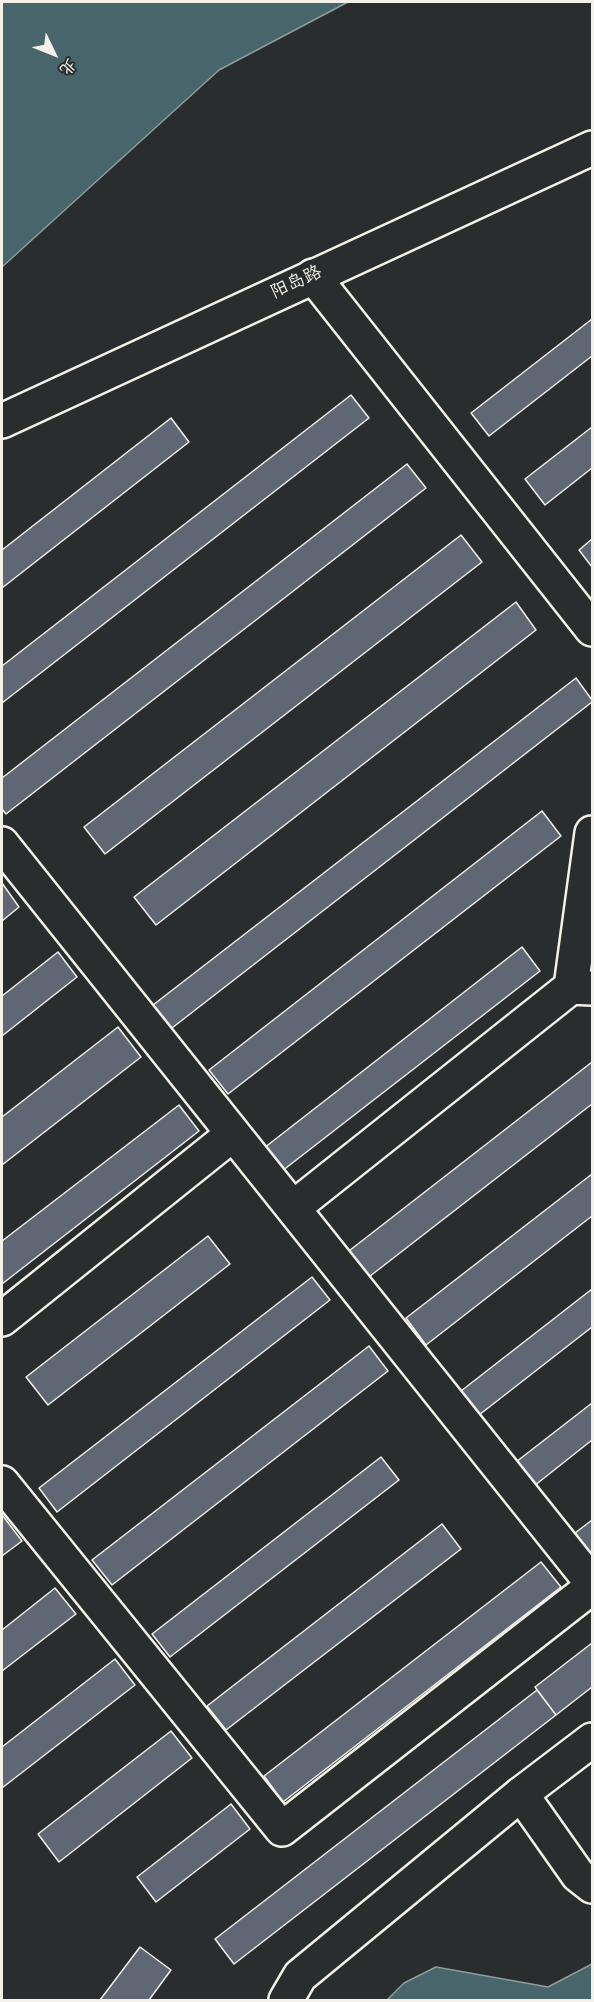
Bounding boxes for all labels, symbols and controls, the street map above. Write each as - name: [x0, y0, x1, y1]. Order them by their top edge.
- north arrow: [24, 24, 84, 84]
- text: 北: [53, 52, 82, 81]
- street label: 阳岛路: [268, 263, 326, 305]

